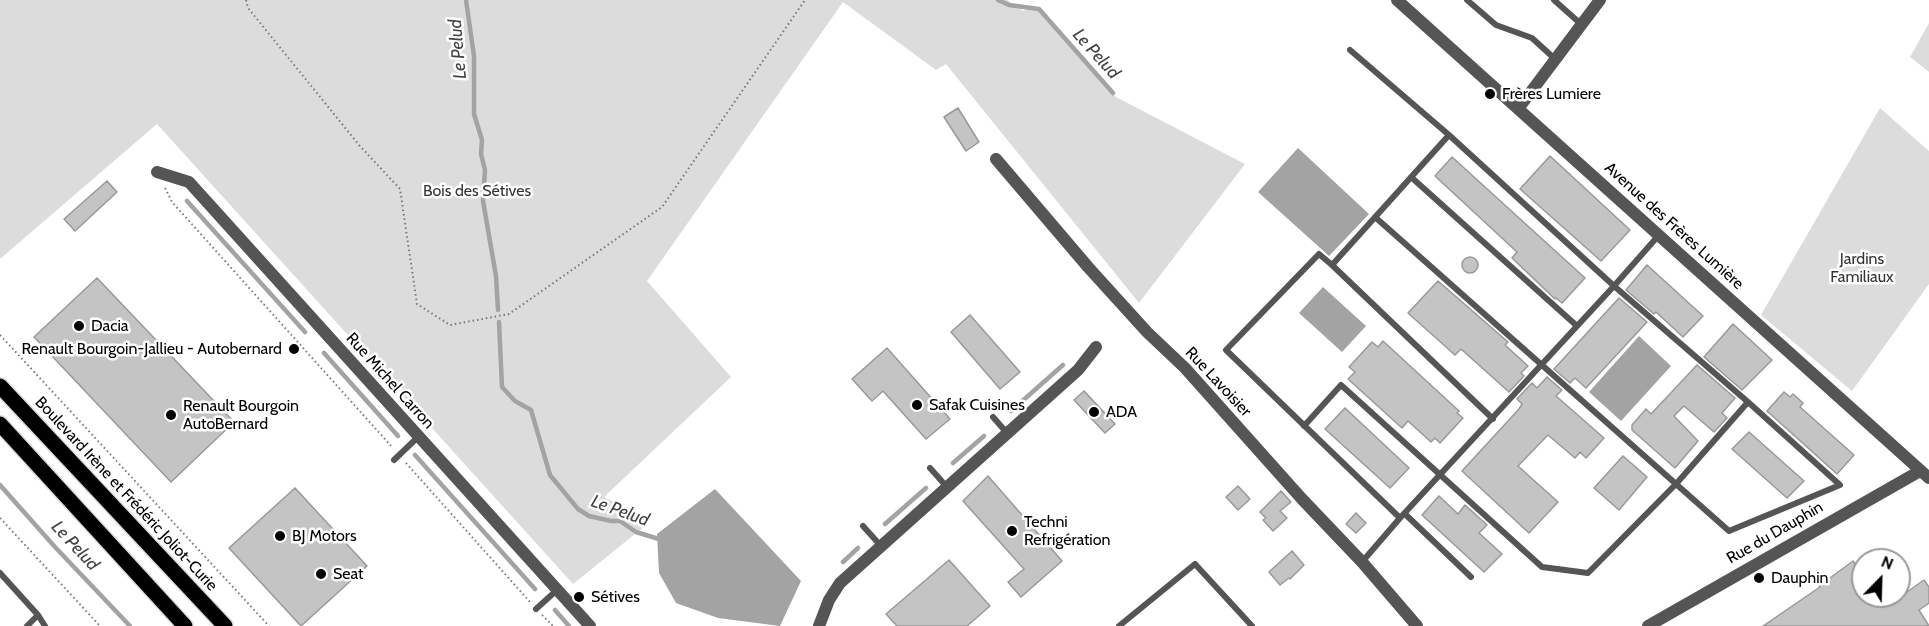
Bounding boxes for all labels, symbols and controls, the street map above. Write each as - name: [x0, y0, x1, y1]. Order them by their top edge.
- water label: Le Pelud: [445, 18, 471, 80]
- water label: Le Pelud: [1068, 24, 1124, 84]
- place label: Frères Lumiere: [1502, 84, 1601, 104]
- marker: Frères Lumiere: [1483, 87, 1497, 101]
- street label: Avenue des Frères Lumière: [1600, 158, 1748, 294]
- park label: Bois des Sétives: [423, 181, 531, 201]
- park label: Jardins Familiaux: [1830, 249, 1894, 287]
- place label: Dacia: [91, 316, 129, 336]
- marker: Dacia: [72, 319, 86, 333]
- street label: Rue Michel Carron: [342, 329, 438, 433]
- place label: Renault Bourgoin-Jallieu - Autobernard: [21, 339, 282, 359]
- marker: Renault Bourgoin-Jallieu - Autobernard: [287, 342, 301, 356]
- street label: Rue Lavoisier: [1181, 343, 1255, 421]
- street label: Boulevard Irène et Frédéric Joliot-Curie: [31, 393, 221, 595]
- place label: Safak Cuisines: [929, 395, 1025, 415]
- place label: Renault Bourgoin AutoBernard: [183, 396, 299, 434]
- marker: Safak Cuisines: [910, 398, 924, 412]
- place label: ADA: [1106, 402, 1137, 422]
- marker: ADA: [1087, 405, 1101, 419]
- marker: Renault Bourgoin AutoBernard: [164, 408, 178, 422]
- water label: Le Pelud: [588, 491, 652, 531]
- street label: Rue du Dauphin: [1723, 498, 1827, 568]
- place label: Techni Refrigération: [1024, 512, 1110, 550]
- water label: Le Pelud: [47, 517, 103, 575]
- marker: Techni Refrigération: [1005, 524, 1019, 538]
- place label: BJ Motors: [292, 526, 357, 546]
- marker: BJ Motors: [273, 529, 287, 543]
- north arrow: [1851, 548, 1911, 608]
- text: N: [1879, 552, 1896, 574]
- place label: Seat: [333, 564, 363, 584]
- marker: Seat: [314, 567, 328, 581]
- place label: Dauphin: [1771, 568, 1828, 588]
- marker: Dauphin: [1752, 571, 1766, 585]
- place label: Sétives: [591, 587, 640, 607]
- marker: Sétives: [572, 590, 586, 604]

